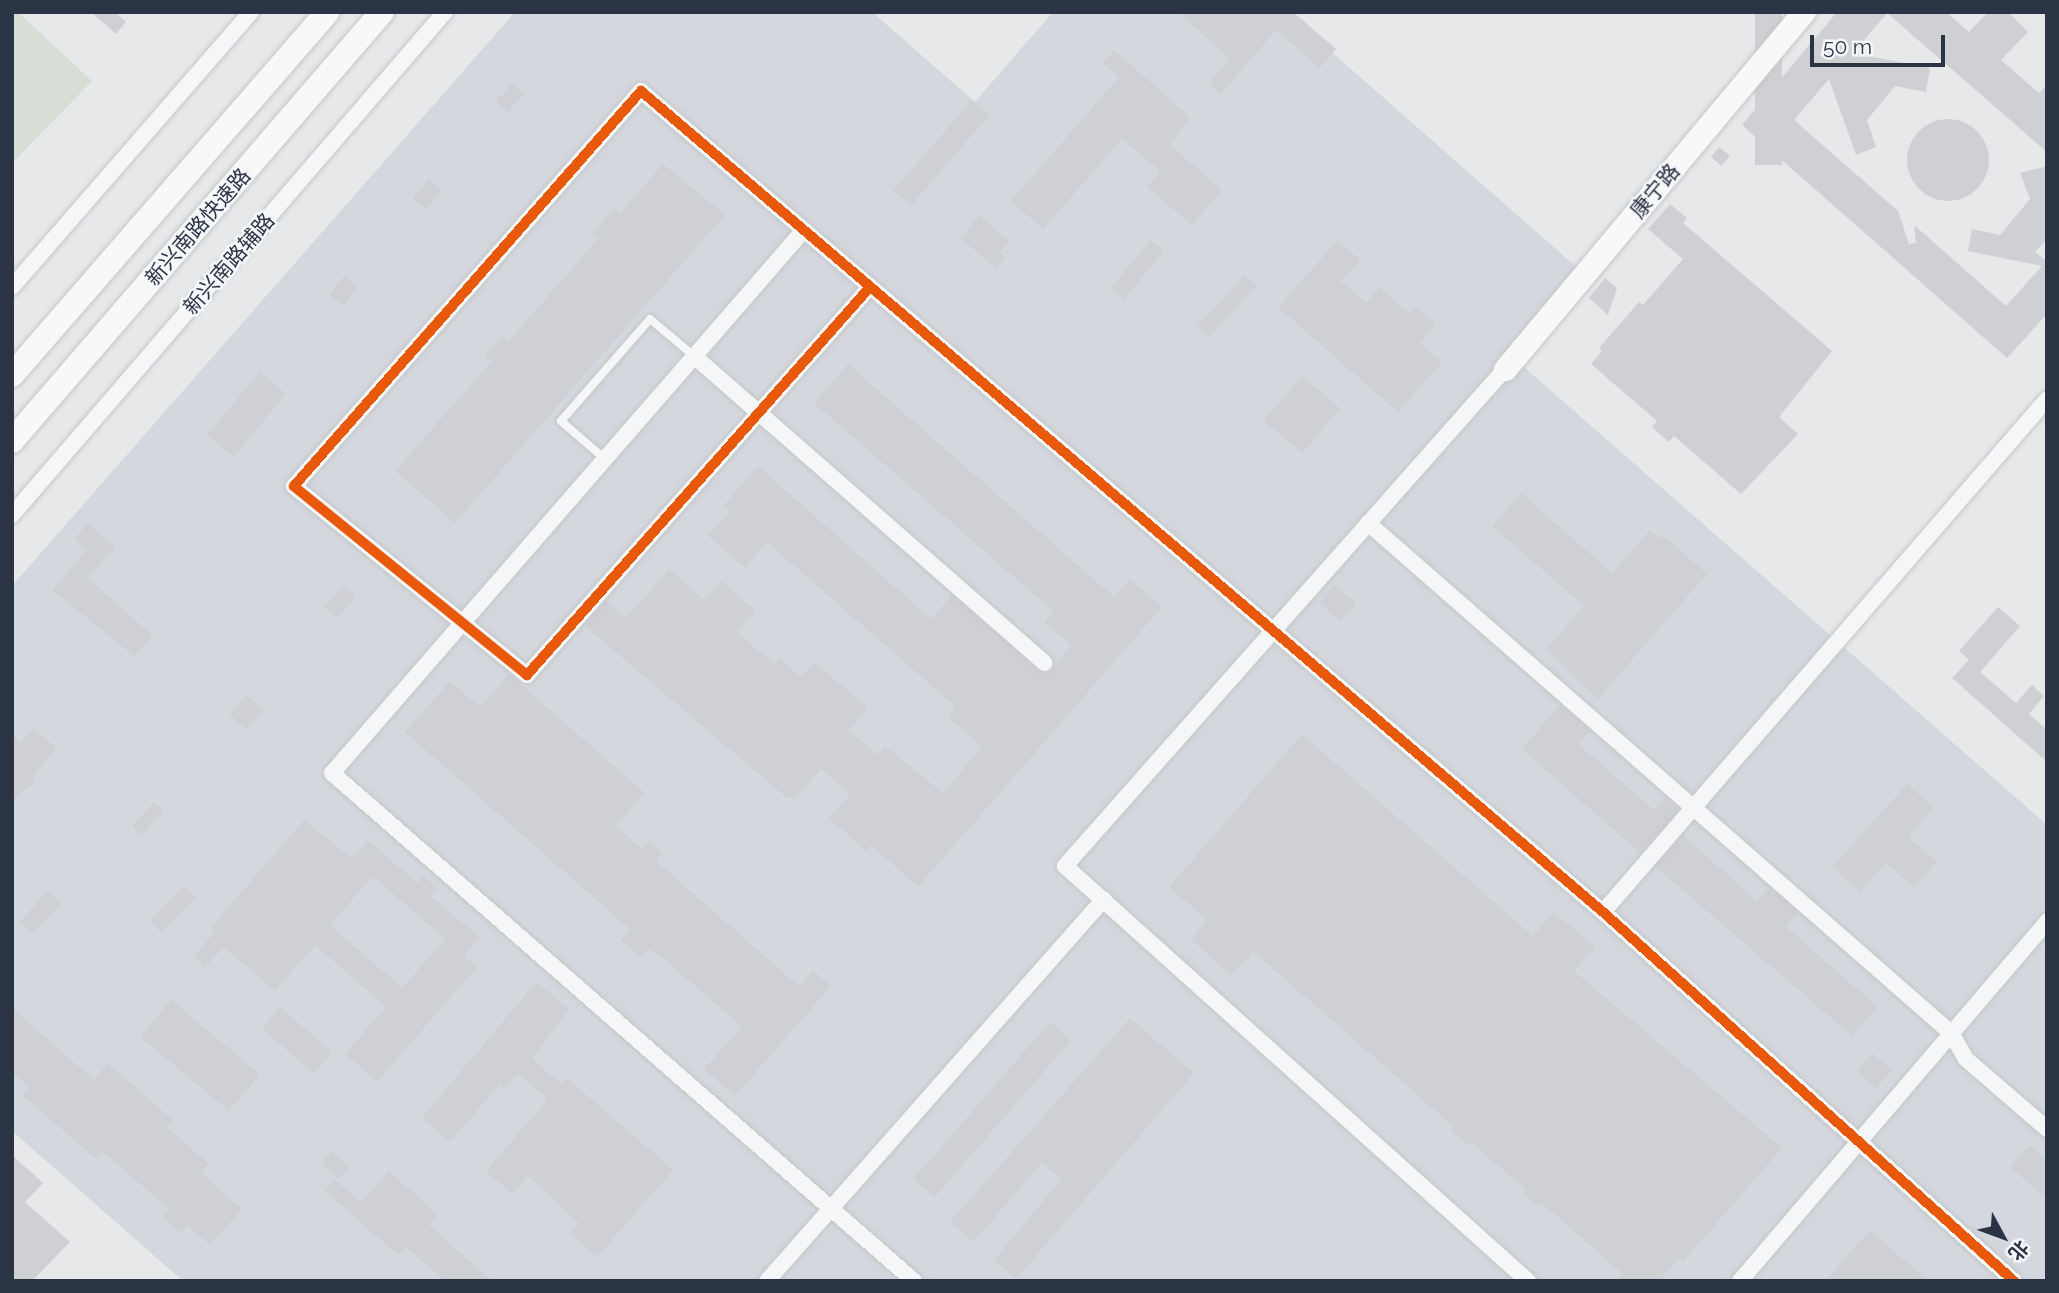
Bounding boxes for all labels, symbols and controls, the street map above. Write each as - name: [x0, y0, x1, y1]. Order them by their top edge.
- scale bar: [1814, 21, 1949, 65]
- text: 50 m: [1823, 34, 1872, 59]
- street label: 康宁路: [1625, 159, 1685, 223]
- street label: 新兴南路快速路: [140, 163, 256, 291]
- street label: 新兴南路辅路: [178, 208, 280, 320]
- north arrow: [1968, 1202, 2038, 1272]
- text: 北: [2004, 1236, 2033, 1265]

